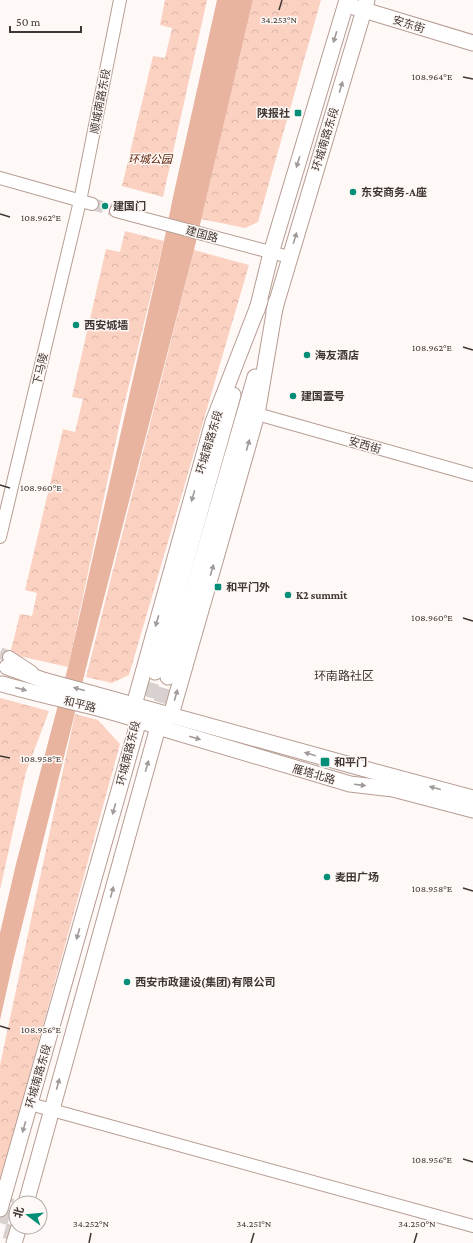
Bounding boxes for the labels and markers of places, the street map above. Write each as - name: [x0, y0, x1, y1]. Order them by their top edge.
- place label: 陕报社: [257, 107, 290, 119]
- marker: 陕报社: [293, 108, 303, 118]
- place label: 东安商务-A座: [361, 186, 427, 198]
- marker: 东安商务-A座: [348, 187, 358, 197]
- place label: 建国门: [113, 200, 146, 212]
- marker: 建国门: [100, 201, 110, 211]
- place label: 西安城墙: [84, 319, 128, 331]
- marker: 西安城墙: [71, 320, 81, 330]
- place label: 海友酒店: [315, 349, 359, 361]
- marker: 海友酒店: [302, 350, 312, 360]
- place label: 建国壹号: [301, 390, 345, 402]
- marker: 建国壹号: [288, 391, 298, 401]
- place label: 和平门外: [226, 581, 270, 593]
- marker: 和平门外: [213, 582, 223, 592]
- place label: K2 summit: [296, 589, 347, 601]
- marker: K2 summit: [283, 590, 293, 600]
- marker: 和平门: [319, 756, 331, 768]
- place label: 和平门: [334, 756, 367, 768]
- place label: 麦田广场: [335, 871, 379, 883]
- marker: 麦田广场: [322, 872, 332, 882]
- place label: 西安市政建设(集团)有限公司: [135, 976, 275, 989]
- marker: 西安市政建设(集团)有限公司: [122, 977, 132, 987]

